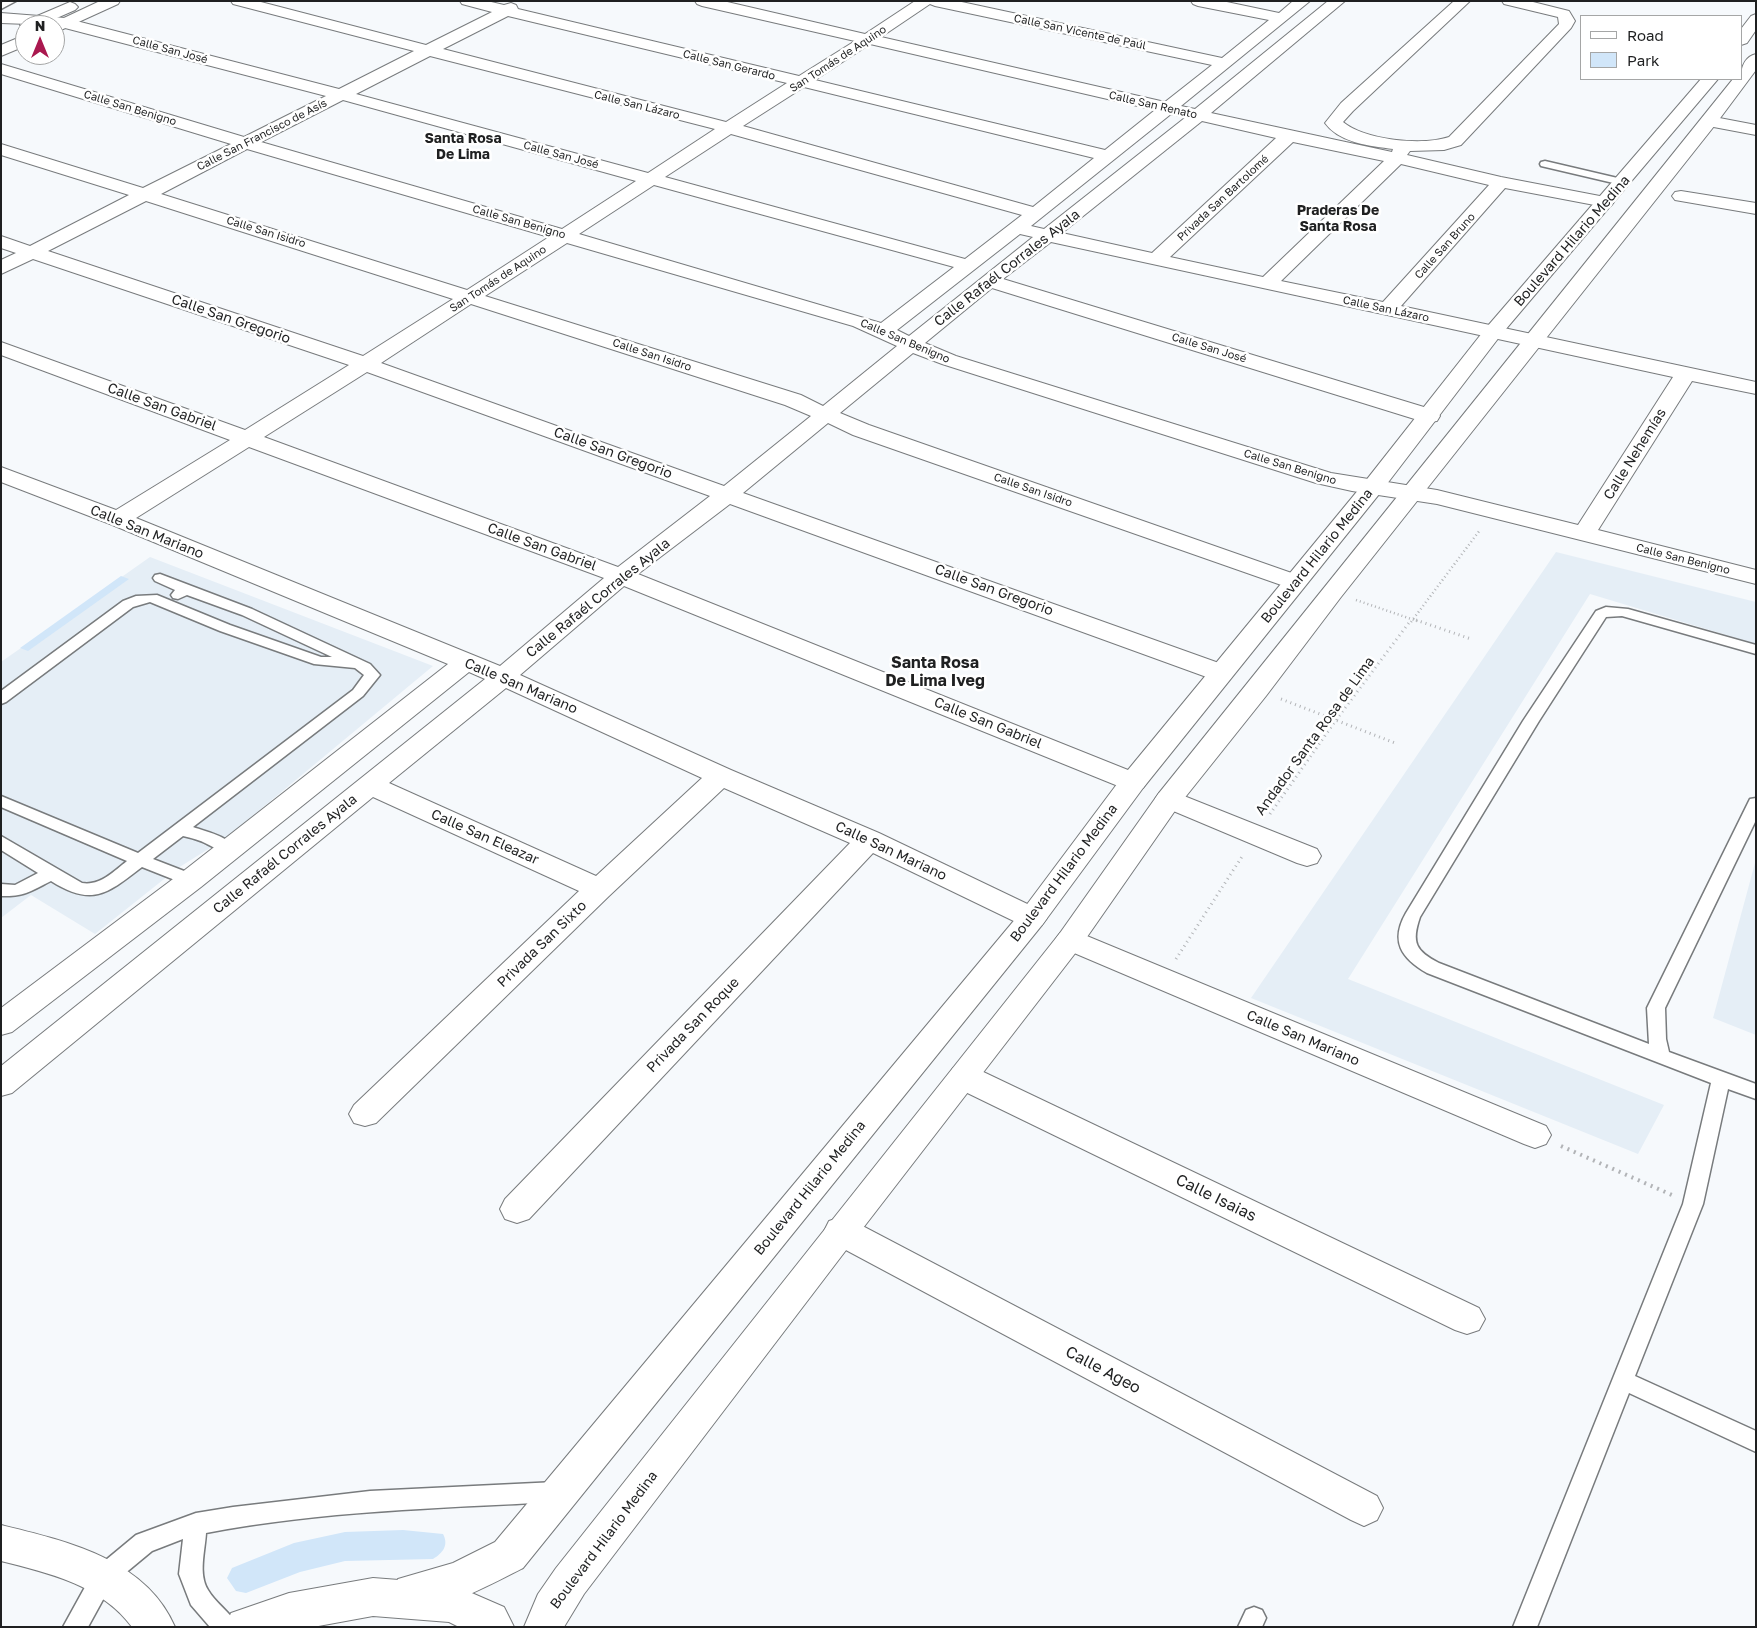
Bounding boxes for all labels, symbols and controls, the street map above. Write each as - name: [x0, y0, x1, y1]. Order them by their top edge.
- street label: Calle San Vicente de Paúl: [1013, 12, 1147, 52]
- north arrow: [15, 15, 65, 65]
- legend: [1580, 15, 1742, 80]
- text: N: [35, 17, 45, 34]
- street label: San Tomás de Aquino: [787, 23, 889, 95]
- text: Road: [1627, 26, 1664, 44]
- street label: Calle San José: [131, 34, 209, 66]
- street label: Calle San Gerardo: [682, 47, 776, 83]
- text: Park: [1627, 51, 1659, 69]
- street label: Calle San Benigno: [82, 88, 178, 128]
- street label: Calle San Lázaro: [593, 88, 681, 122]
- street label: Calle San Renato: [1108, 88, 1198, 122]
- street label: Calle San Francisco de Asís: [195, 96, 329, 174]
- district label: Santa Rosa De Lima: [424, 131, 502, 164]
- street label: Calle San José: [522, 139, 600, 171]
- street label: Privada San Bartolomé: [1175, 152, 1271, 244]
- street label: Boulevard Hilario Medina: [1511, 172, 1633, 310]
- street label: Calle San Benigno: [471, 202, 567, 242]
- district label: Praderas De Santa Rosa: [1297, 203, 1379, 236]
- street label: Calle Rafaél Corrales Ayala: [931, 206, 1083, 330]
- street label: Calle San Bruno: [1412, 210, 1478, 282]
- street label: Calle San Isidro: [225, 214, 307, 250]
- street label: San Tomás de Aquino: [447, 243, 549, 315]
- street label: Calle San Gregorio: [169, 291, 293, 347]
- street label: Calle San Lázaro: [1342, 293, 1430, 325]
- street label: Calle San Benigno: [858, 316, 952, 366]
- street label: Calle San José: [1170, 330, 1248, 366]
- street label: Calle San Isidro: [611, 336, 693, 374]
- street label: Calle San Gabriel: [105, 379, 219, 435]
- street label: Calle Nehemías: [1600, 405, 1670, 503]
- street label: Calle San Gregorio: [551, 424, 675, 482]
- street label: Calle San Benigno: [1242, 447, 1338, 487]
- street label: Calle San Isidro: [992, 470, 1074, 510]
- street label: Boulevard Hilario Medina: [1258, 485, 1376, 627]
- street label: Calle San Mariano: [88, 502, 206, 562]
- street label: Calle San Gabriel: [485, 519, 599, 575]
- street label: Calle Rafaél Corrales Ayala: [523, 535, 673, 661]
- street label: Calle San Benigno: [1635, 541, 1731, 577]
- street label: Calle San Gregorio: [932, 561, 1056, 619]
- district label: Santa Rosa De Lima Iveg: [885, 653, 985, 691]
- street label: Andador Santa Rosa de Lima: [1252, 654, 1378, 818]
- street label: Calle San Mariano: [462, 655, 580, 717]
- street label: Calle San Gabriel: [932, 694, 1044, 752]
- street label: Calle Rafaél Corrales Ayala: [210, 791, 360, 917]
- street label: Boulevard Hilario Medina: [1007, 801, 1121, 945]
- street label: Calle San Eleazar: [428, 806, 542, 868]
- street label: Calle San Mariano: [833, 818, 949, 884]
- street label: Privada San Sixto: [494, 897, 590, 991]
- street label: Privada San Roque: [643, 974, 743, 1076]
- street label: Calle San Mariano: [1244, 1007, 1362, 1069]
- street label: Boulevard Hilario Medina: [751, 1117, 869, 1259]
- street label: Calle Isaias: [1172, 1170, 1260, 1226]
- street label: Calle Ageo: [1062, 1342, 1144, 1398]
- street label: Boulevard Hilario Medina: [547, 1468, 661, 1612]

